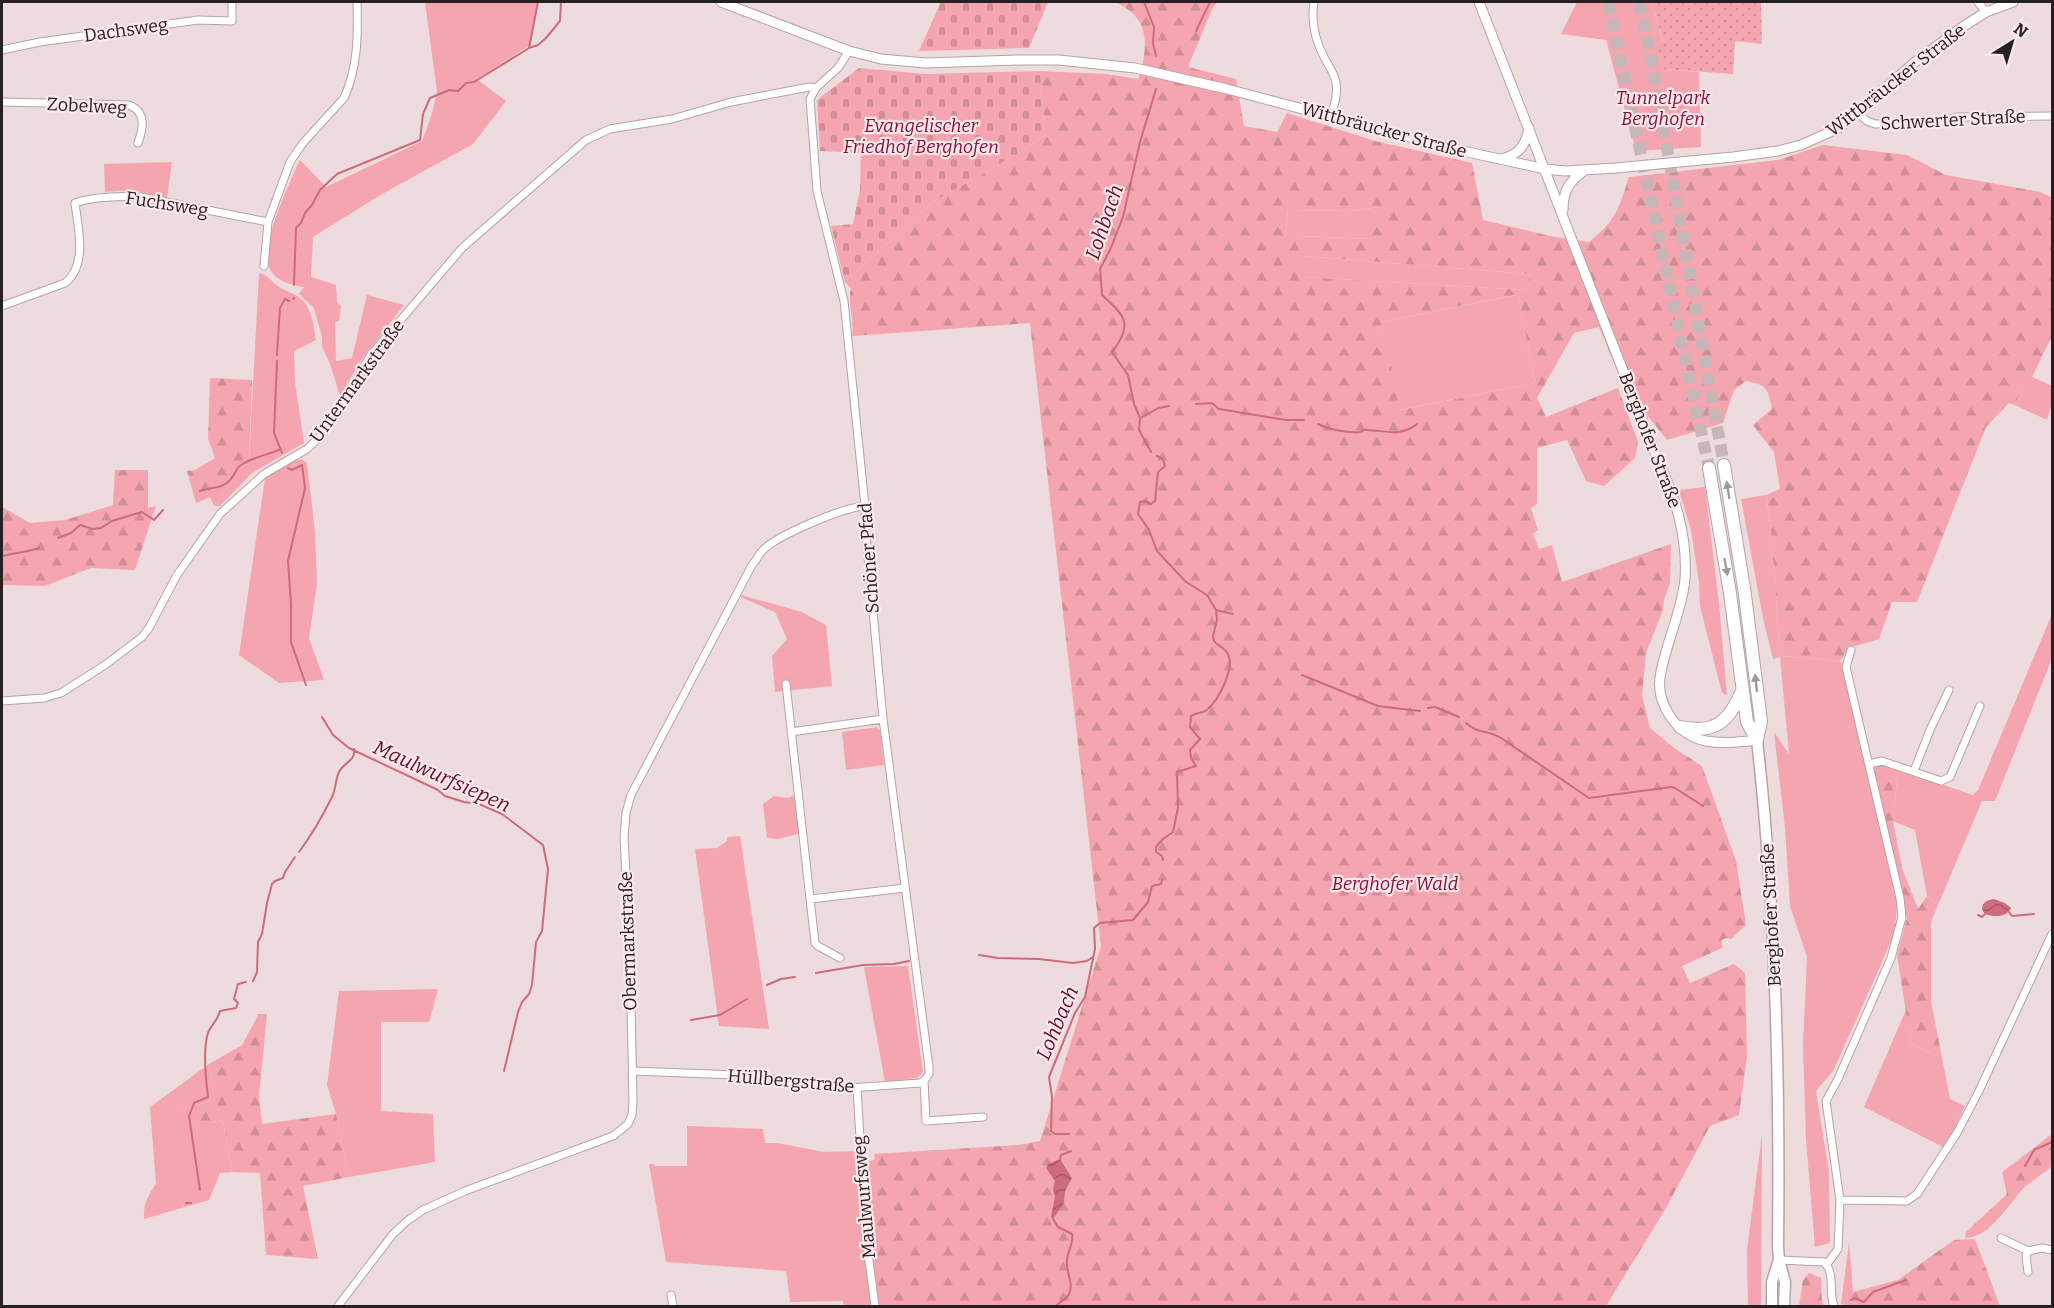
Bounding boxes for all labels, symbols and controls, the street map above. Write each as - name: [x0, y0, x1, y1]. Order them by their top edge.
- north arrow: [1982, 12, 2042, 72]
- street label: Dachsweg: [83, 13, 169, 47]
- street label: Wittbräucker Straße: [1822, 19, 1970, 141]
- text: N: [2010, 19, 2031, 42]
- park label: Tunnelpark Berghofen: [1616, 87, 1711, 130]
- street label: Zobelweg: [46, 93, 128, 119]
- street label: Wittbräucker Straße: [1299, 97, 1469, 163]
- street label: Schwerter Straße: [1880, 105, 2026, 135]
- park label: Evangelischer Friedhof Berghofen: [843, 115, 999, 158]
- water label: Lohbach: [1080, 181, 1128, 263]
- street label: Fuchsweg: [124, 187, 210, 221]
- street label: Untermarkstraße: [305, 315, 409, 447]
- street label: Berghofer Straße: [1614, 369, 1686, 511]
- one-way arrow: [1724, 480, 1733, 499]
- street label: Schöner Pfad: [854, 502, 884, 614]
- one-way arrow: [1722, 558, 1731, 577]
- one-way arrow: [1752, 673, 1761, 692]
- water label: Maulwurfsiepen: [369, 735, 514, 818]
- street label: Berghofer Straße: [1756, 843, 1786, 987]
- street label: Obermarkstraße: [615, 871, 641, 1011]
- park label: Berghofer Wald: [1332, 873, 1459, 895]
- water label: Lohbach: [1031, 983, 1083, 1063]
- street label: Hüllbergstraße: [727, 1064, 855, 1098]
- street label: Maulwurfsweg: [848, 1135, 880, 1259]

